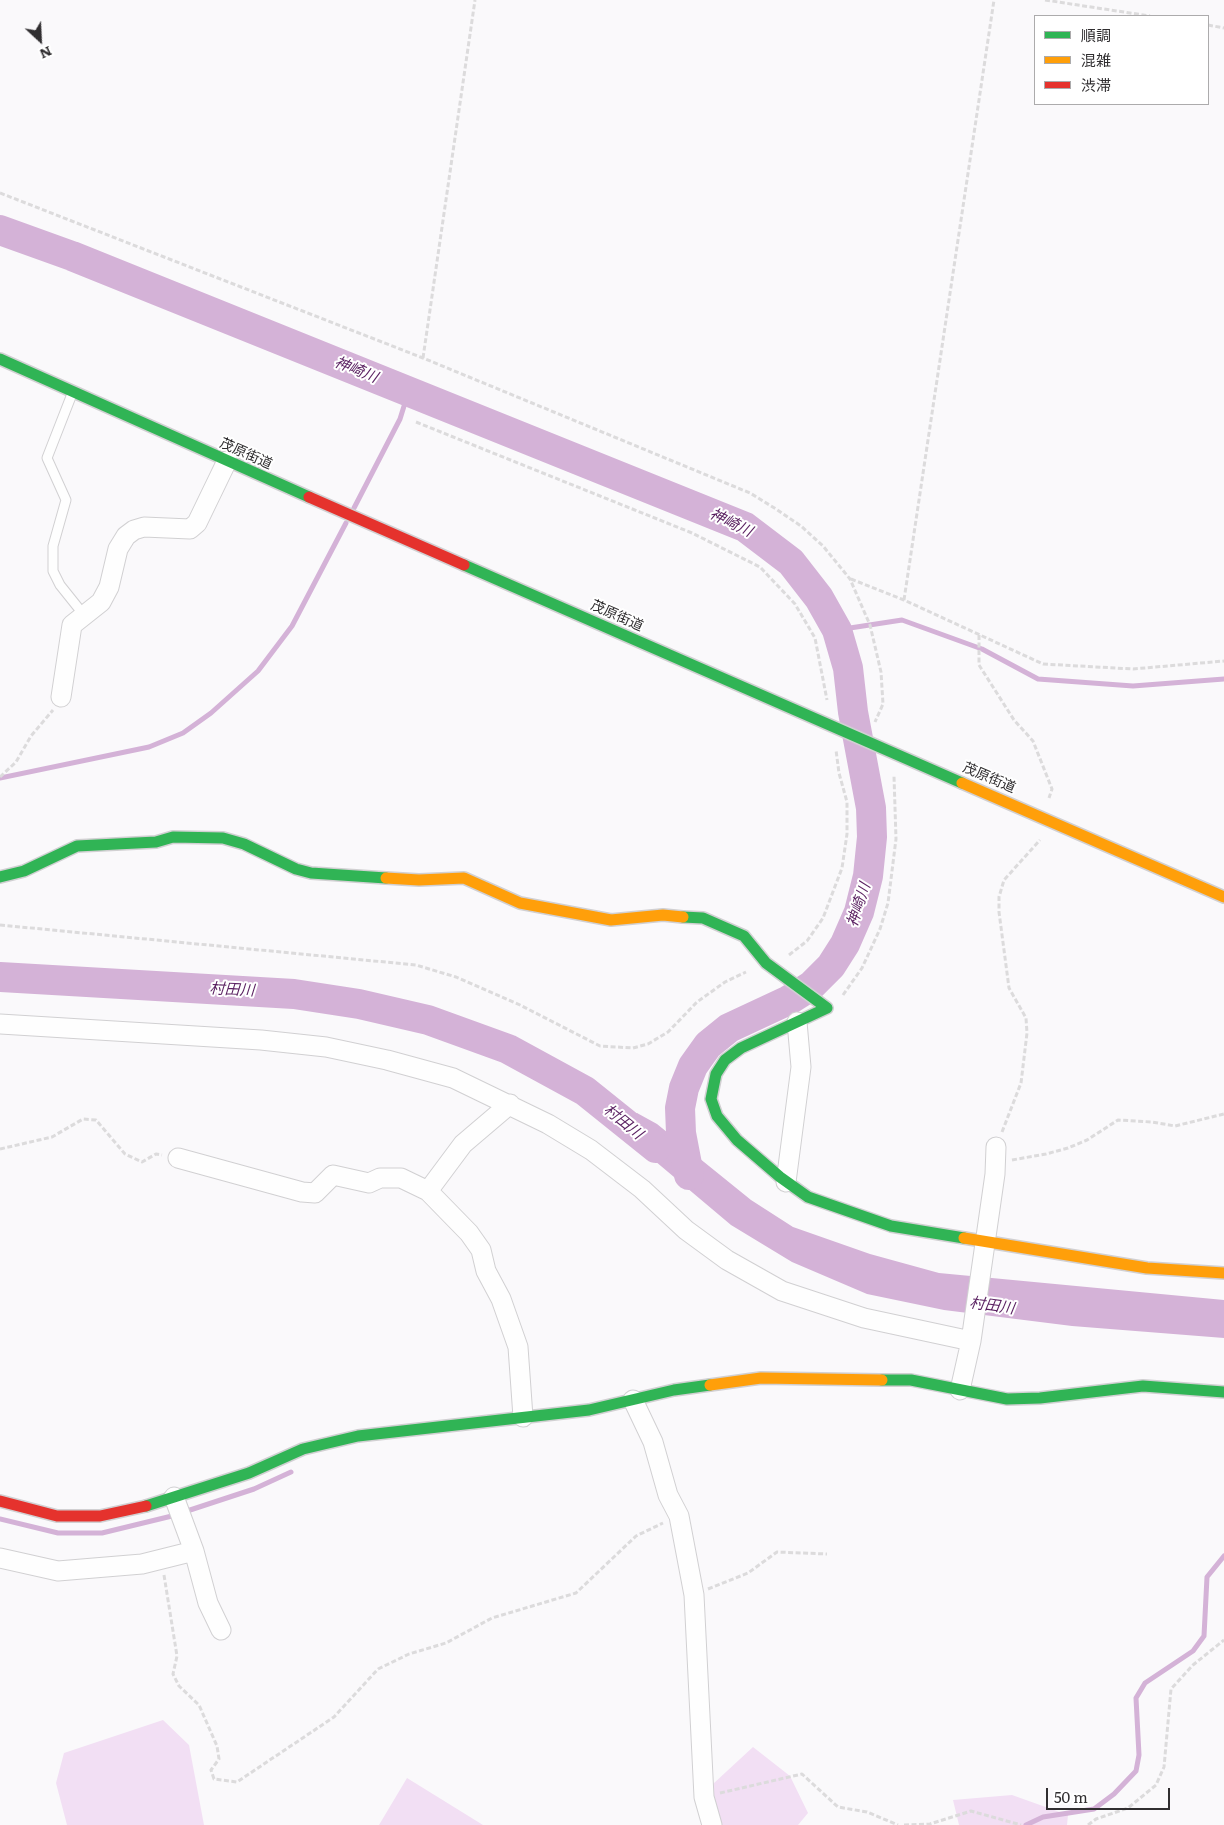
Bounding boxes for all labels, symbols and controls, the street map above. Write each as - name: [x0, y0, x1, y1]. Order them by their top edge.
- north arrow: [15, 15, 65, 65]
- legend: [1034, 15, 1209, 105]
- text: 順調: [1081, 23, 1111, 46]
- text: N: [37, 42, 56, 65]
- text: 混雑: [1081, 48, 1111, 71]
- text: 渋滞: [1081, 73, 1111, 96]
- water label: 神崎川: [332, 353, 380, 387]
- street label: 茂原街道: [217, 435, 275, 473]
- water label: 神崎川: [707, 505, 755, 541]
- street label: 茂原街道: [588, 597, 646, 635]
- street label: 茂原街道: [960, 759, 1018, 797]
- water label: 神崎川: [843, 881, 875, 929]
- water label: 村田川: [209, 980, 255, 1000]
- water label: 村田川: [600, 1101, 646, 1143]
- water label: 村田川: [968, 1294, 1016, 1318]
- scale bar: [1049, 1778, 1173, 1810]
- text: 50 m: [1054, 1785, 1088, 1808]

